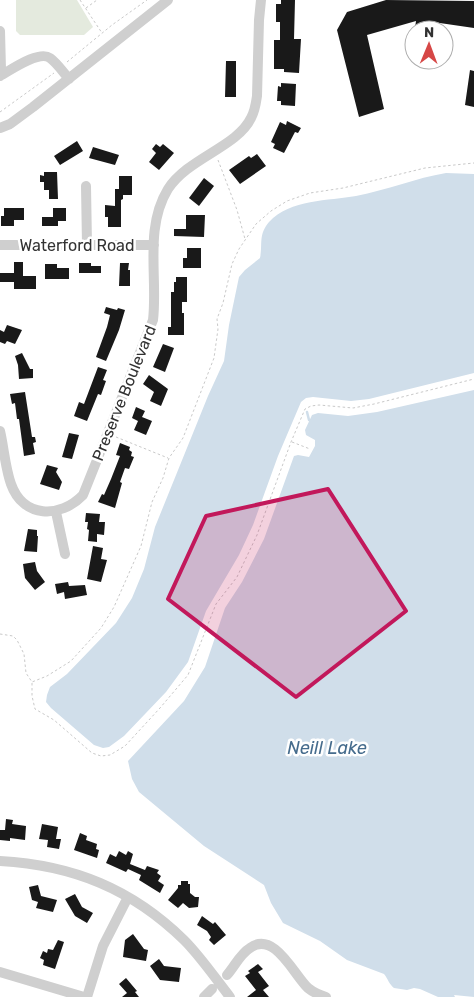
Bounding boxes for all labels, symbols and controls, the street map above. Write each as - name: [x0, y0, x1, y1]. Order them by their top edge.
- north arrow: [404, 20, 454, 70]
- text: N: [424, 24, 434, 41]
- street label: Waterford Road: [20, 236, 134, 255]
- street label: Preserve Boulevard: [88, 322, 160, 464]
- water label: Neill Lake: [287, 737, 367, 759]

